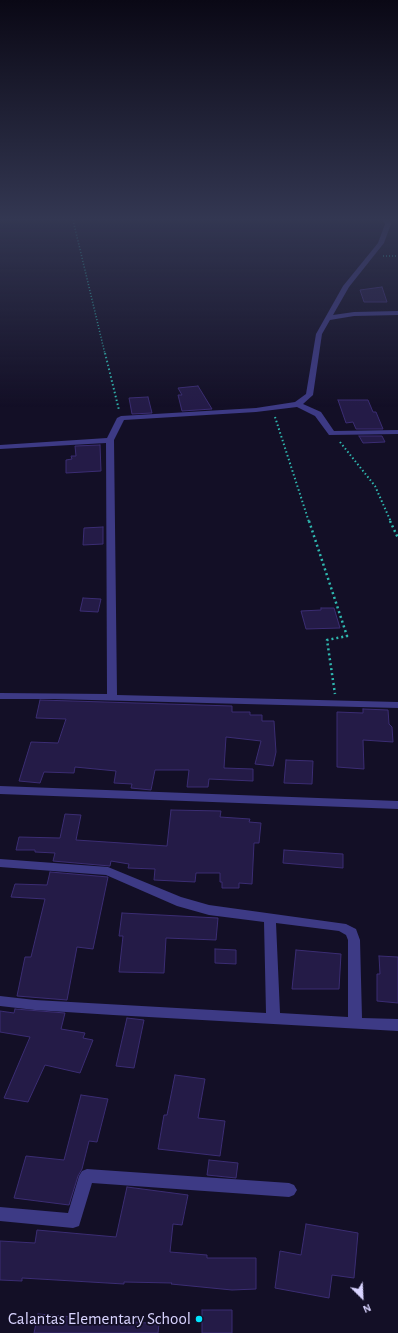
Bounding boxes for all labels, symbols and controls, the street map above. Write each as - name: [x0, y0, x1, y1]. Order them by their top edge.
- north arrow: [342, 1277, 382, 1317]
- text: N: [361, 1302, 373, 1315]
- place label: Calantas Elementary School: [8, 1309, 191, 1329]
- marker: Calantas Elementary School: [194, 1314, 204, 1324]

